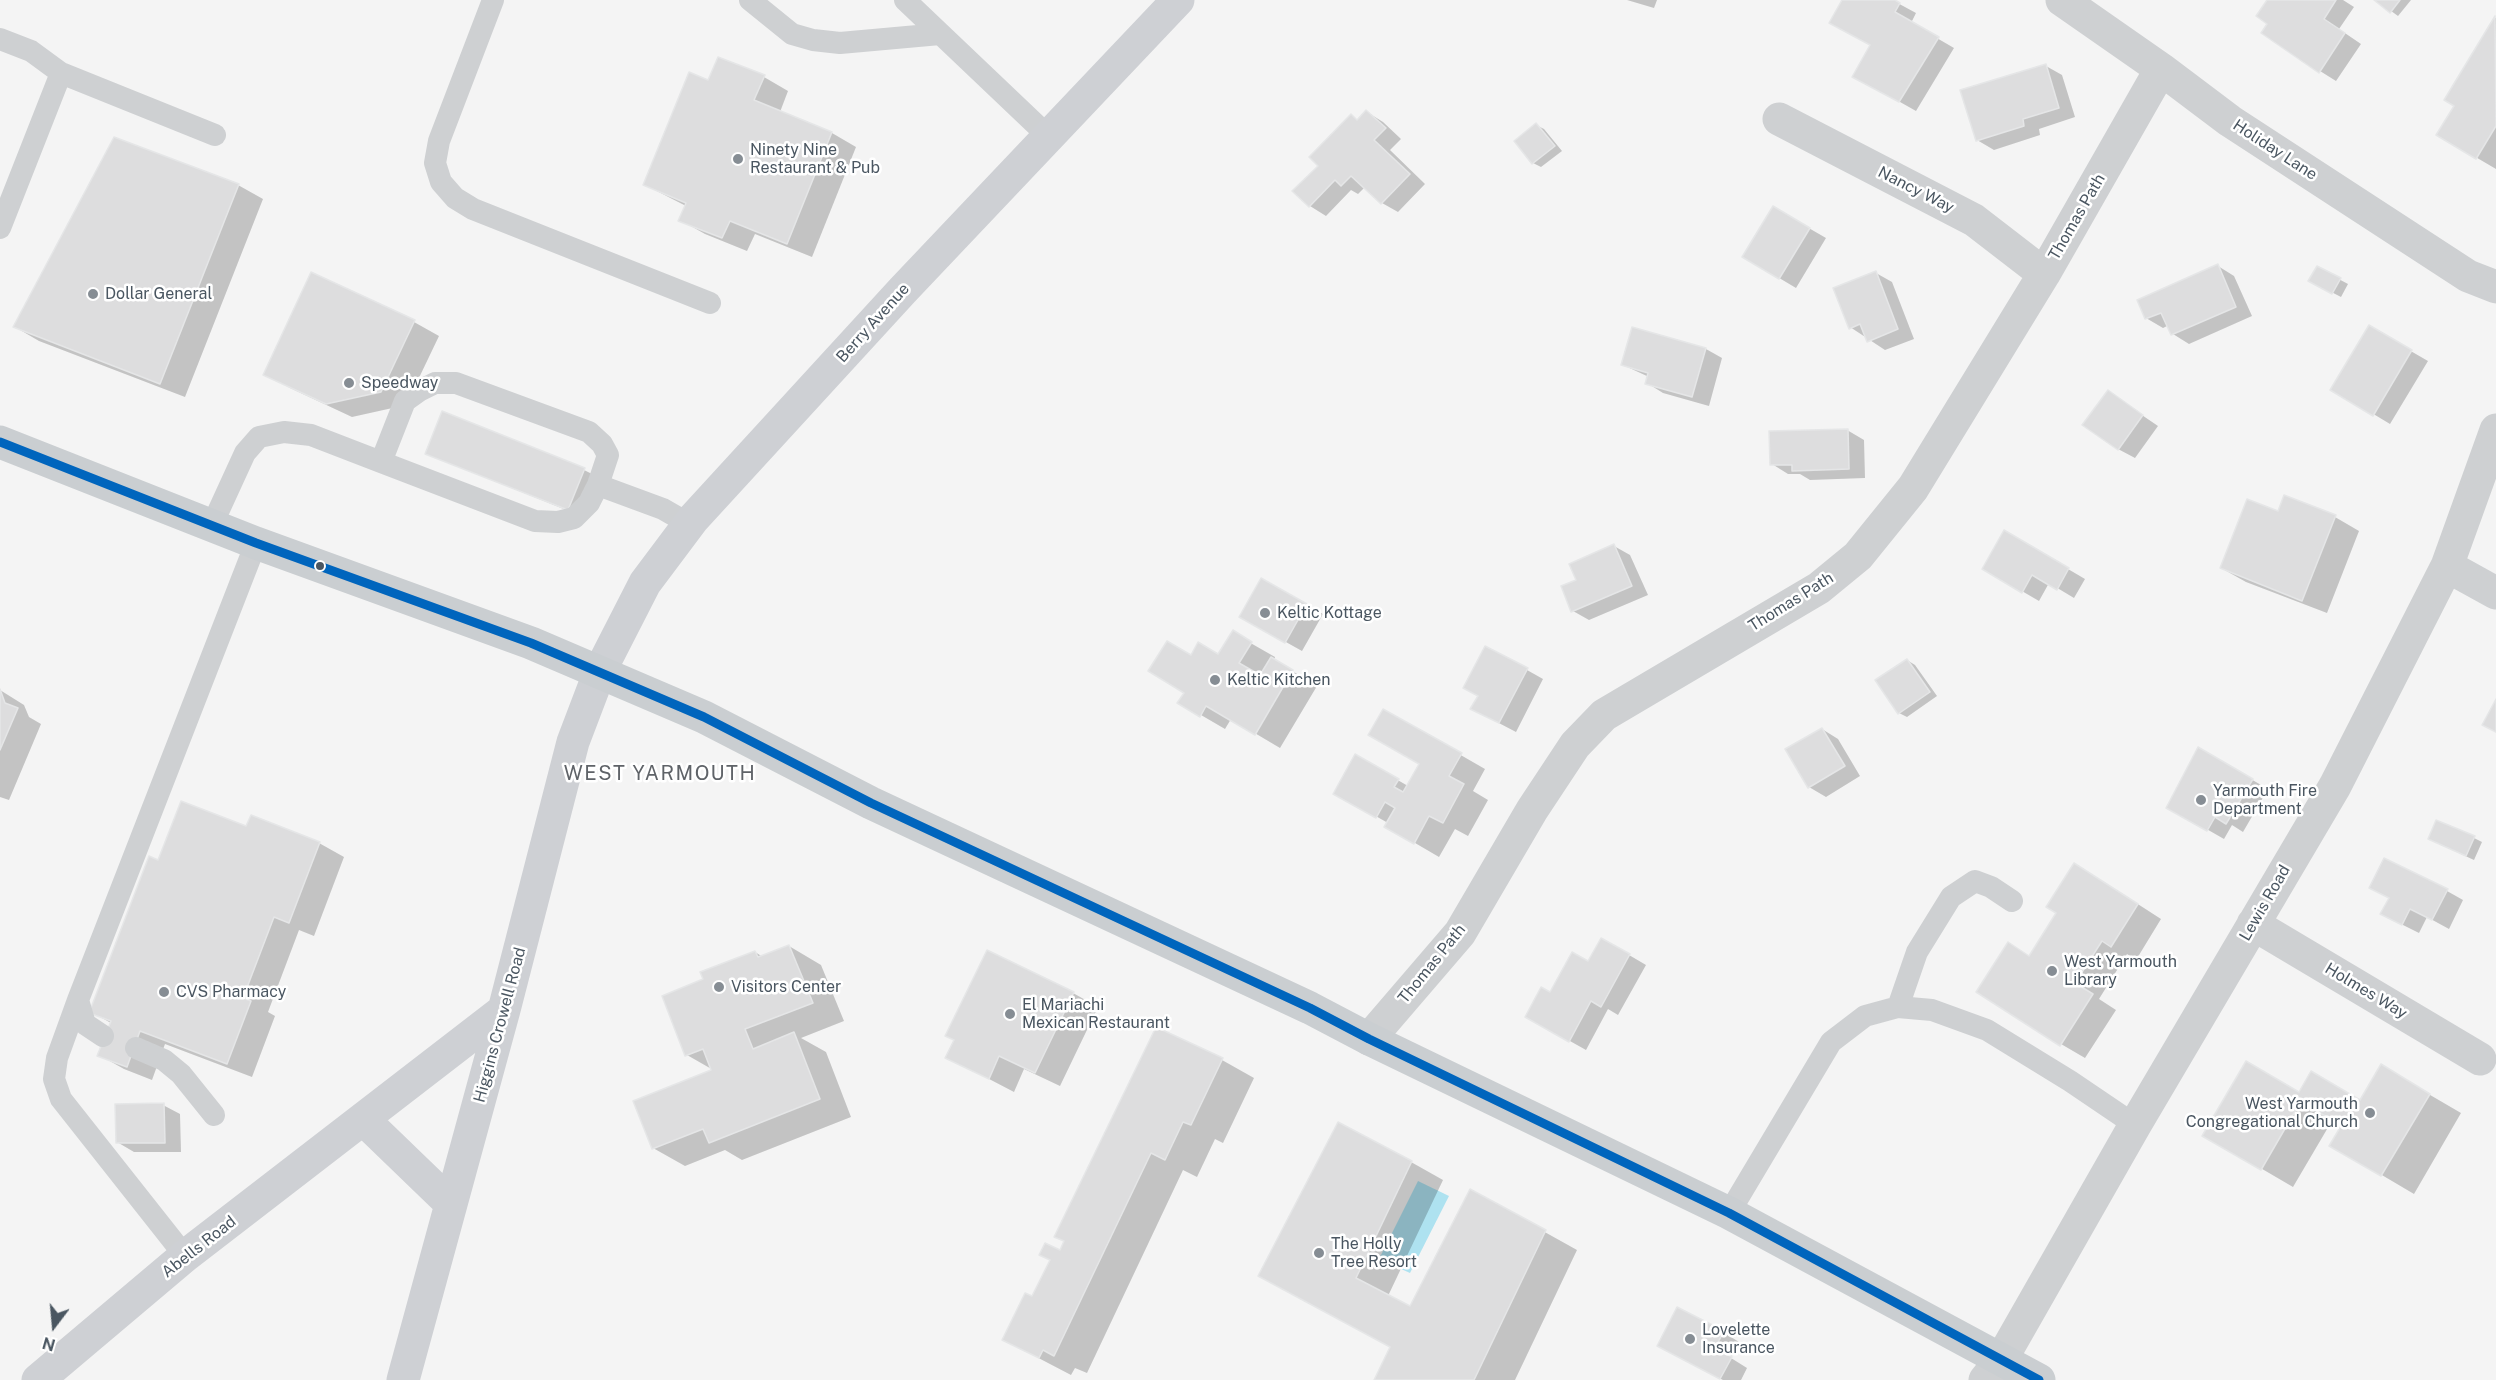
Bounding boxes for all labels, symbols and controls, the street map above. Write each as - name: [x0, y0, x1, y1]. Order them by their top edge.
- street label: Holiday Lane: [2229, 116, 2321, 184]
- place label: Ninety Nine Restaurant & Pub: [750, 140, 880, 178]
- marker: Ninety Nine Restaurant & Pub: [731, 152, 745, 166]
- street label: Nancy Way: [1875, 163, 1957, 217]
- street label: Thomas Path: [2045, 170, 2109, 264]
- street label: Berry Avenue: [832, 279, 914, 367]
- place label: Dollar General: [105, 284, 212, 304]
- marker: Dollar General: [86, 287, 100, 301]
- place label: Speedway: [361, 373, 438, 393]
- marker: Speedway: [342, 376, 356, 390]
- unlabelled marker: [314, 560, 326, 572]
- street label: Thomas Path: [1745, 568, 1837, 636]
- place label: Keltic Kottage: [1277, 603, 1382, 623]
- marker: Keltic Kottage: [1258, 606, 1272, 620]
- place label: Keltic Kitchen: [1227, 670, 1331, 690]
- marker: Keltic Kitchen: [1208, 673, 1222, 687]
- district label: WEST YARMOUTH: [564, 762, 756, 786]
- place label: Yarmouth Fire Department: [2213, 781, 2317, 819]
- marker: Yarmouth Fire Department: [2194, 793, 2208, 807]
- street label: Lewis Road: [2236, 862, 2294, 944]
- street label: Thomas Path: [1394, 921, 1470, 1007]
- street label: Higgins Crowell Road: [470, 945, 530, 1105]
- place label: West Yarmouth Library: [2064, 952, 2177, 990]
- street label: Holmes Way: [2321, 959, 2411, 1023]
- marker: West Yarmouth Library: [2045, 964, 2059, 978]
- place label: Visitors Center: [731, 977, 841, 997]
- marker: Visitors Center: [712, 980, 726, 994]
- place label: CVS Pharmacy: [176, 982, 286, 1002]
- marker: CVS Pharmacy: [157, 985, 171, 999]
- place label: El Mariachi Mexican Restaurant: [1022, 995, 1170, 1033]
- marker: El Mariachi Mexican Restaurant: [1003, 1007, 1017, 1021]
- place label: West Yarmouth Congregational Church: [2186, 1094, 2358, 1132]
- marker: West Yarmouth Congregational Church: [2363, 1106, 2377, 1120]
- street label: Abells Road: [158, 1212, 240, 1282]
- place label: The Holly Tree Resort: [1331, 1234, 1417, 1272]
- marker: The Holly Tree Resort: [1312, 1246, 1326, 1260]
- north arrow: [24, 1296, 84, 1356]
- place label: Lovelette Insurance: [1702, 1320, 1775, 1358]
- marker: Lovelette Insurance: [1683, 1332, 1697, 1346]
- text: N: [40, 1333, 58, 1355]

